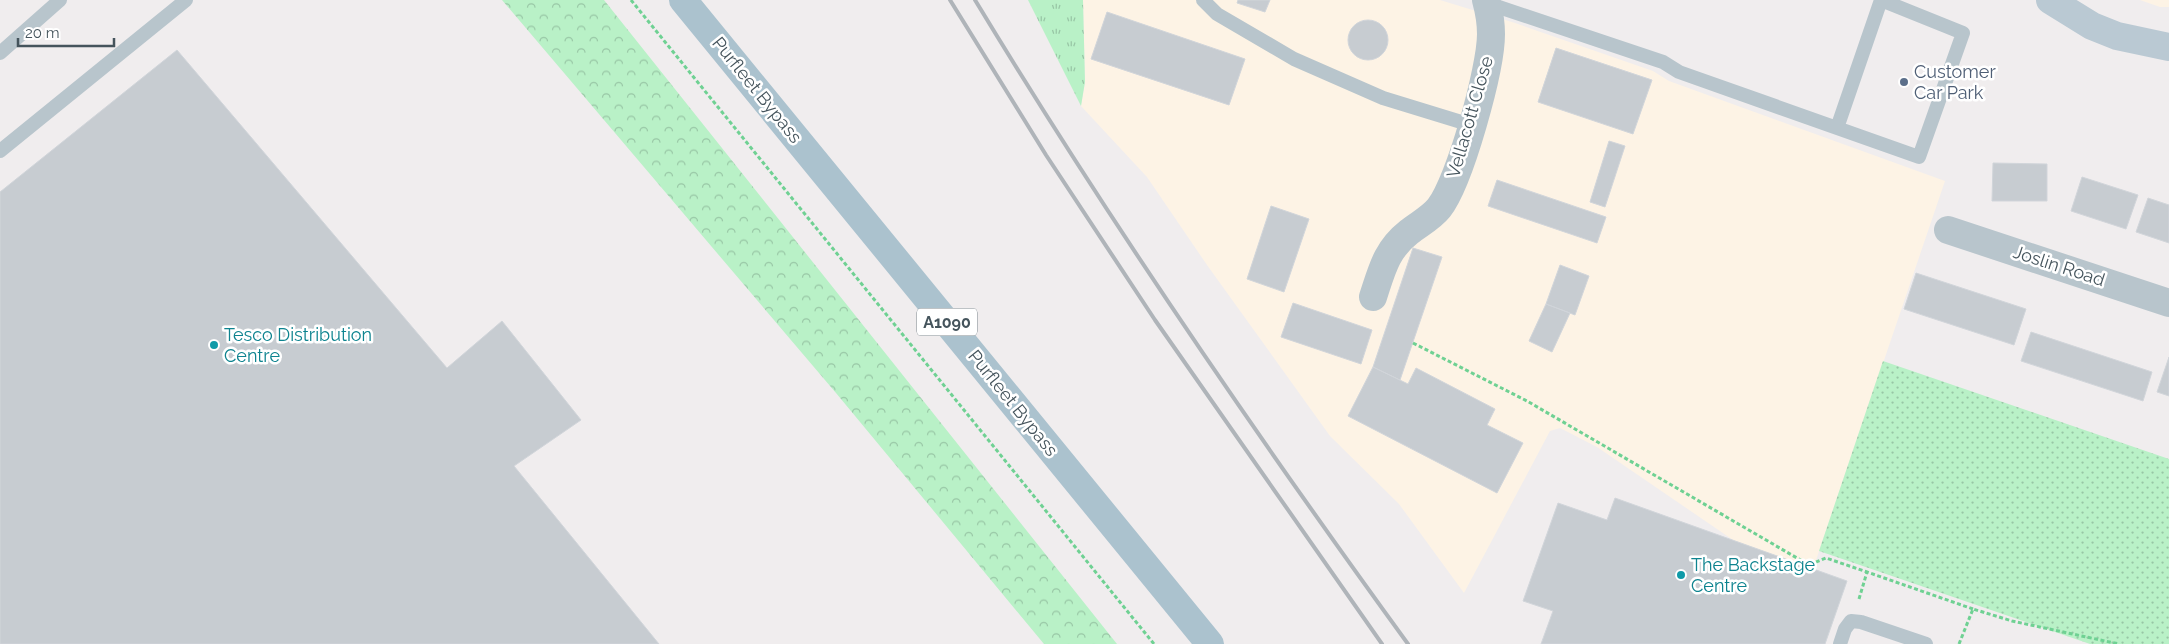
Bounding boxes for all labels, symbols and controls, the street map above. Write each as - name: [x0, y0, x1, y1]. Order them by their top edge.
- scale bar: [18, 15, 114, 47]
- text: 20 m: [25, 24, 60, 42]
- street label: Purfleet Bypass: [708, 32, 807, 147]
- street label: Vellacott Close: [1442, 53, 1497, 180]
- place label: Customer Car Park: [1914, 61, 1996, 103]
- marker: Customer Car Park: [1898, 76, 1910, 88]
- street label: Joslin Road: [2011, 241, 2108, 290]
- road number: A1090: [917, 308, 977, 336]
- place label: Tesco Distribution Centre: [224, 324, 372, 366]
- marker: Tesco Distribution Centre: [208, 339, 220, 351]
- street label: Purfleet Bypass: [964, 345, 1063, 460]
- place label: The Backstage Centre: [1691, 554, 1816, 596]
- marker: The Backstage Centre: [1675, 569, 1687, 581]

